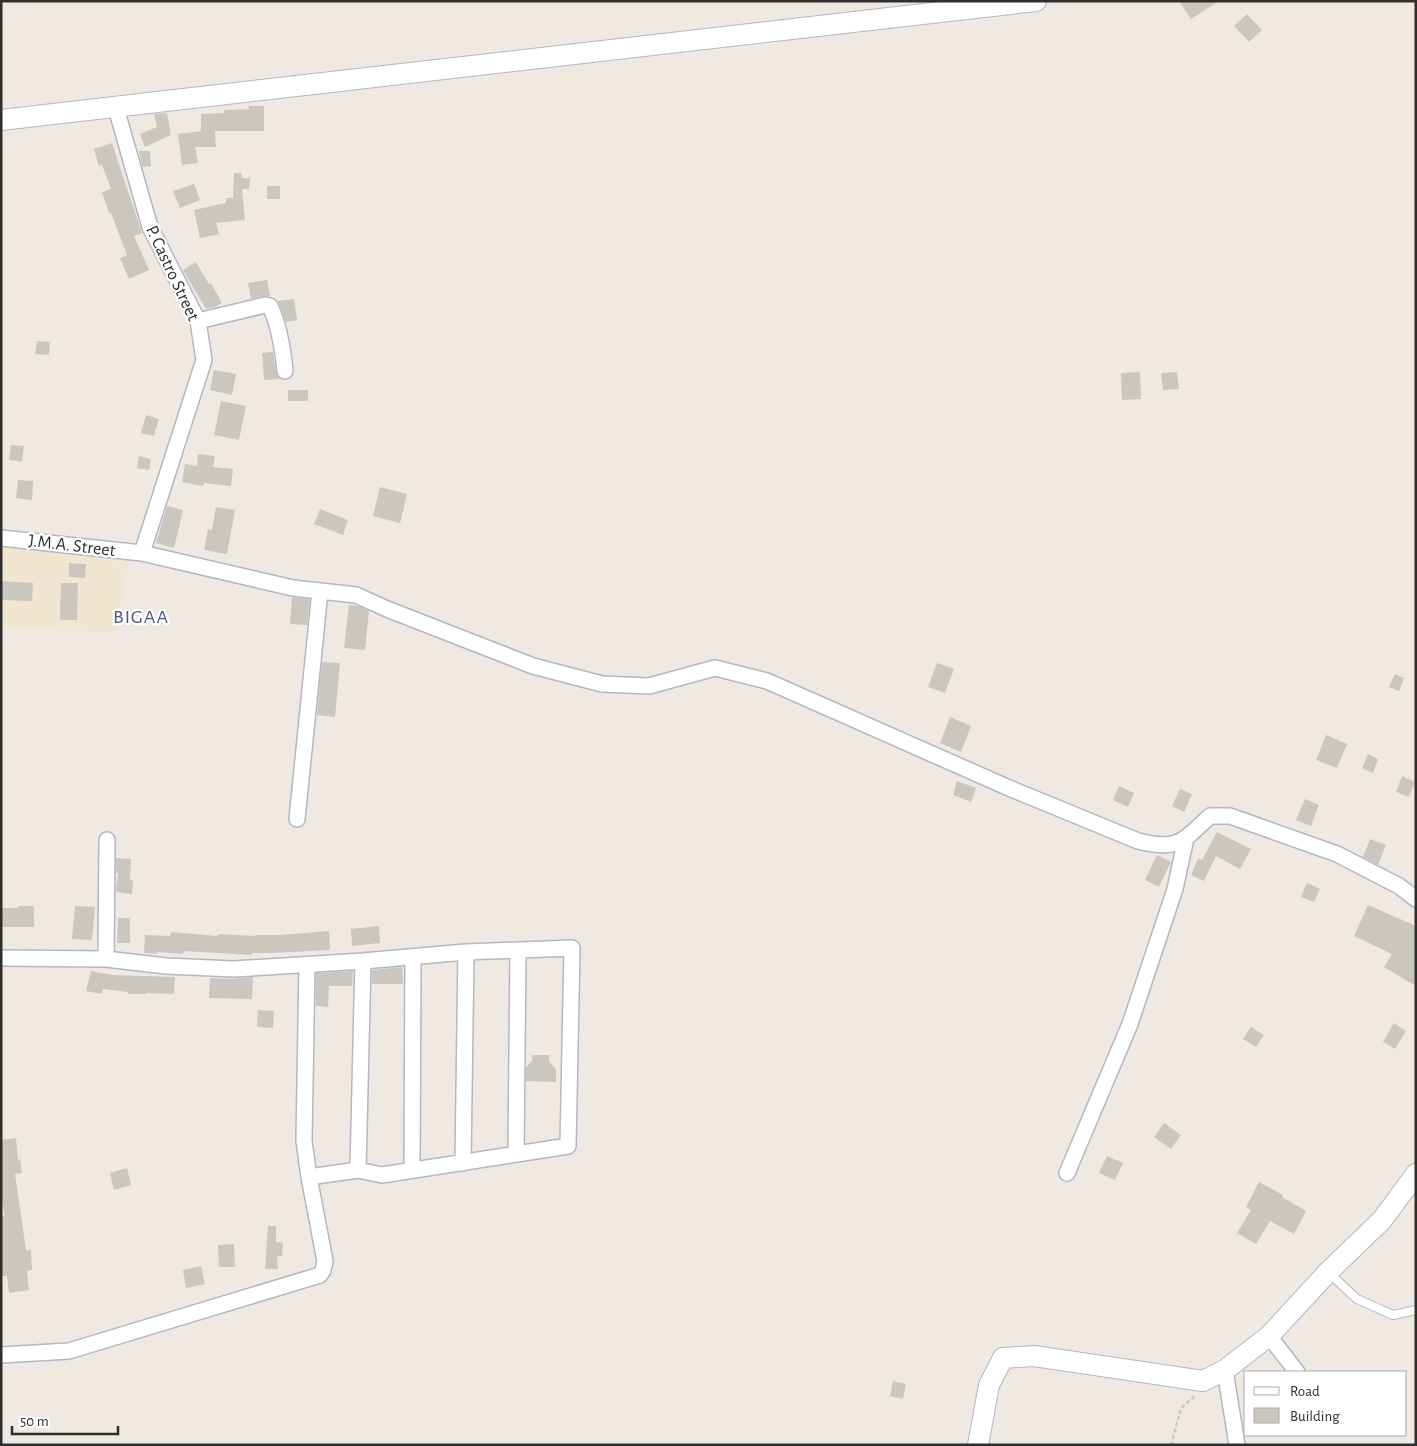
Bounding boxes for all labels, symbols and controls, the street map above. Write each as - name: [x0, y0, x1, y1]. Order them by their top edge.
- street label: P. Castro Street: [142, 223, 202, 324]
- street label: J.M.A. Street: [27, 532, 117, 560]
- district label: BIGAA: [113, 607, 169, 627]
- legend: [1244, 1371, 1407, 1436]
- text: Road: [1290, 1384, 1320, 1399]
- scale bar: [12, 1404, 119, 1436]
- text: Building: [1290, 1409, 1340, 1424]
- text: 50 m: [20, 1414, 49, 1429]

